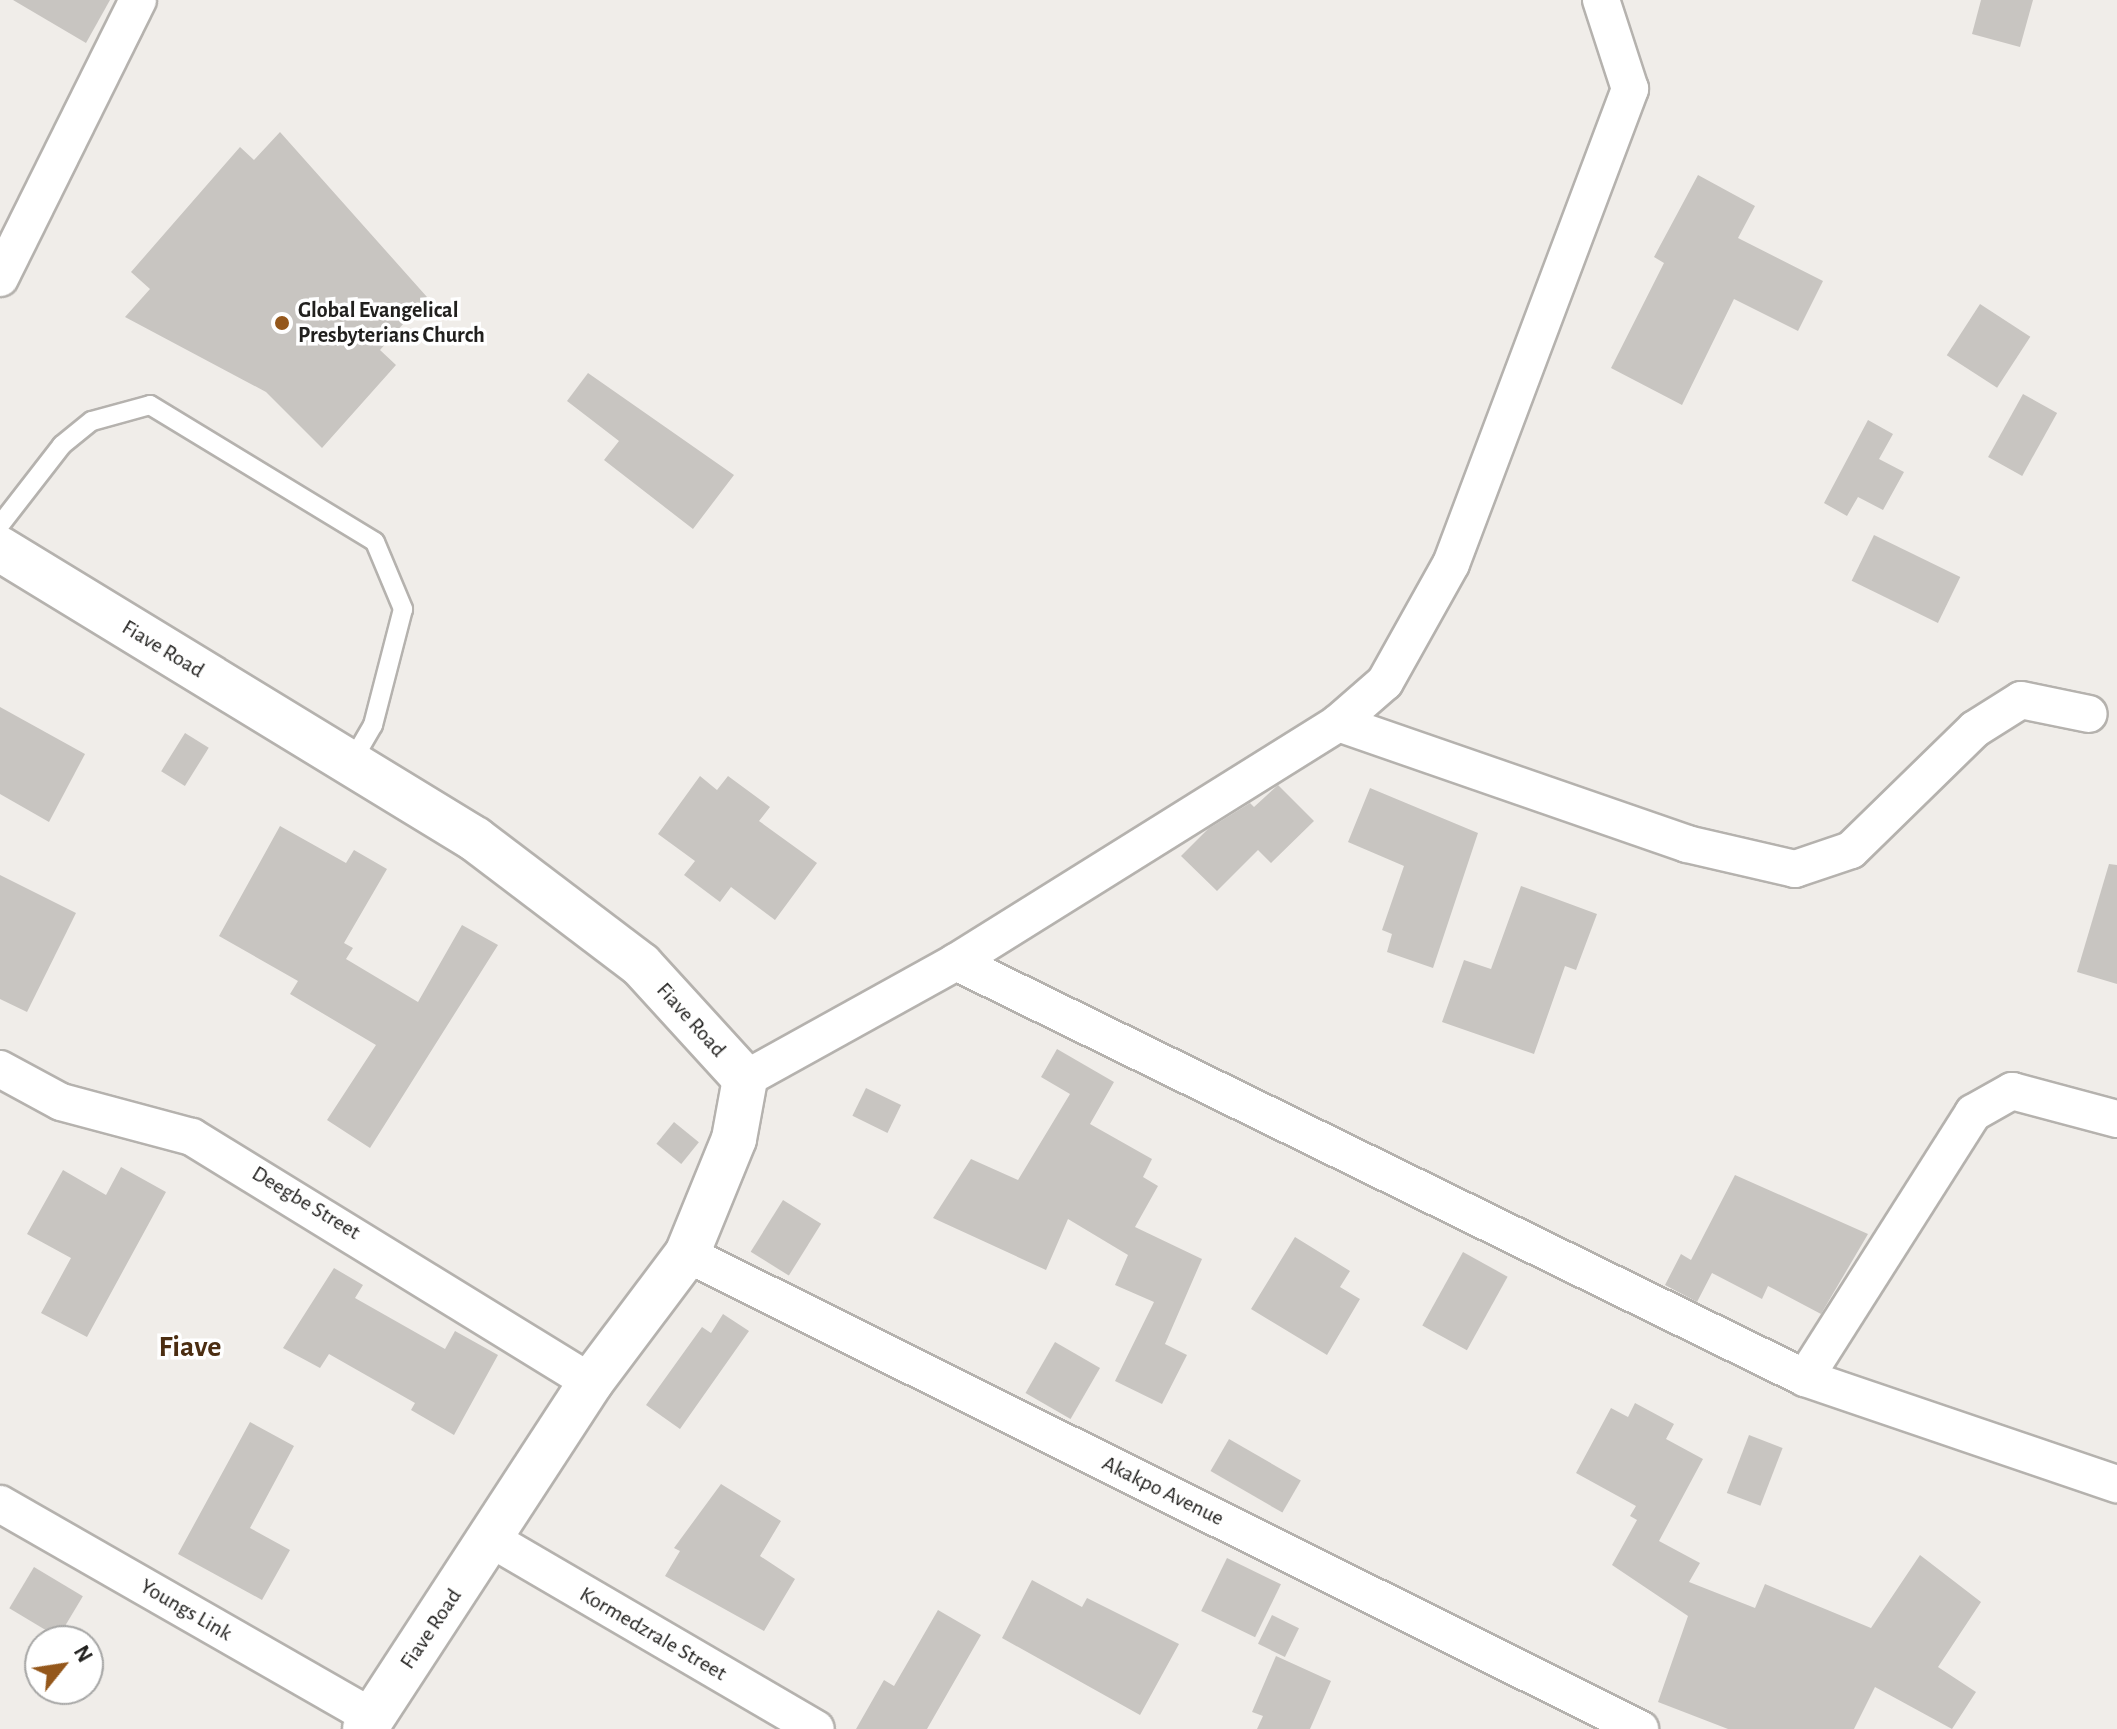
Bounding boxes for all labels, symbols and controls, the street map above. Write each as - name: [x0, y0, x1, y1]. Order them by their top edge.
- place label: Global Evangelical Presbyterians Church: [298, 297, 485, 348]
- marker: Global Evangelical Presbyterians Church: [273, 314, 291, 332]
- street label: Fiave Road: [117, 614, 209, 684]
- street label: Fiave Road: [651, 977, 731, 1063]
- street label: Deegbe Street: [247, 1160, 365, 1246]
- district label: Fiave: [159, 1329, 221, 1365]
- street label: Akakpo Avenue: [1098, 1450, 1228, 1532]
- street label: Youngs Link: [135, 1573, 237, 1647]
- street label: Kormedzrale Street: [575, 1581, 731, 1687]
- street label: Fiave Road: [395, 1584, 467, 1674]
- north arrow: [24, 1625, 104, 1705]
- text: N: [70, 1642, 96, 1666]

